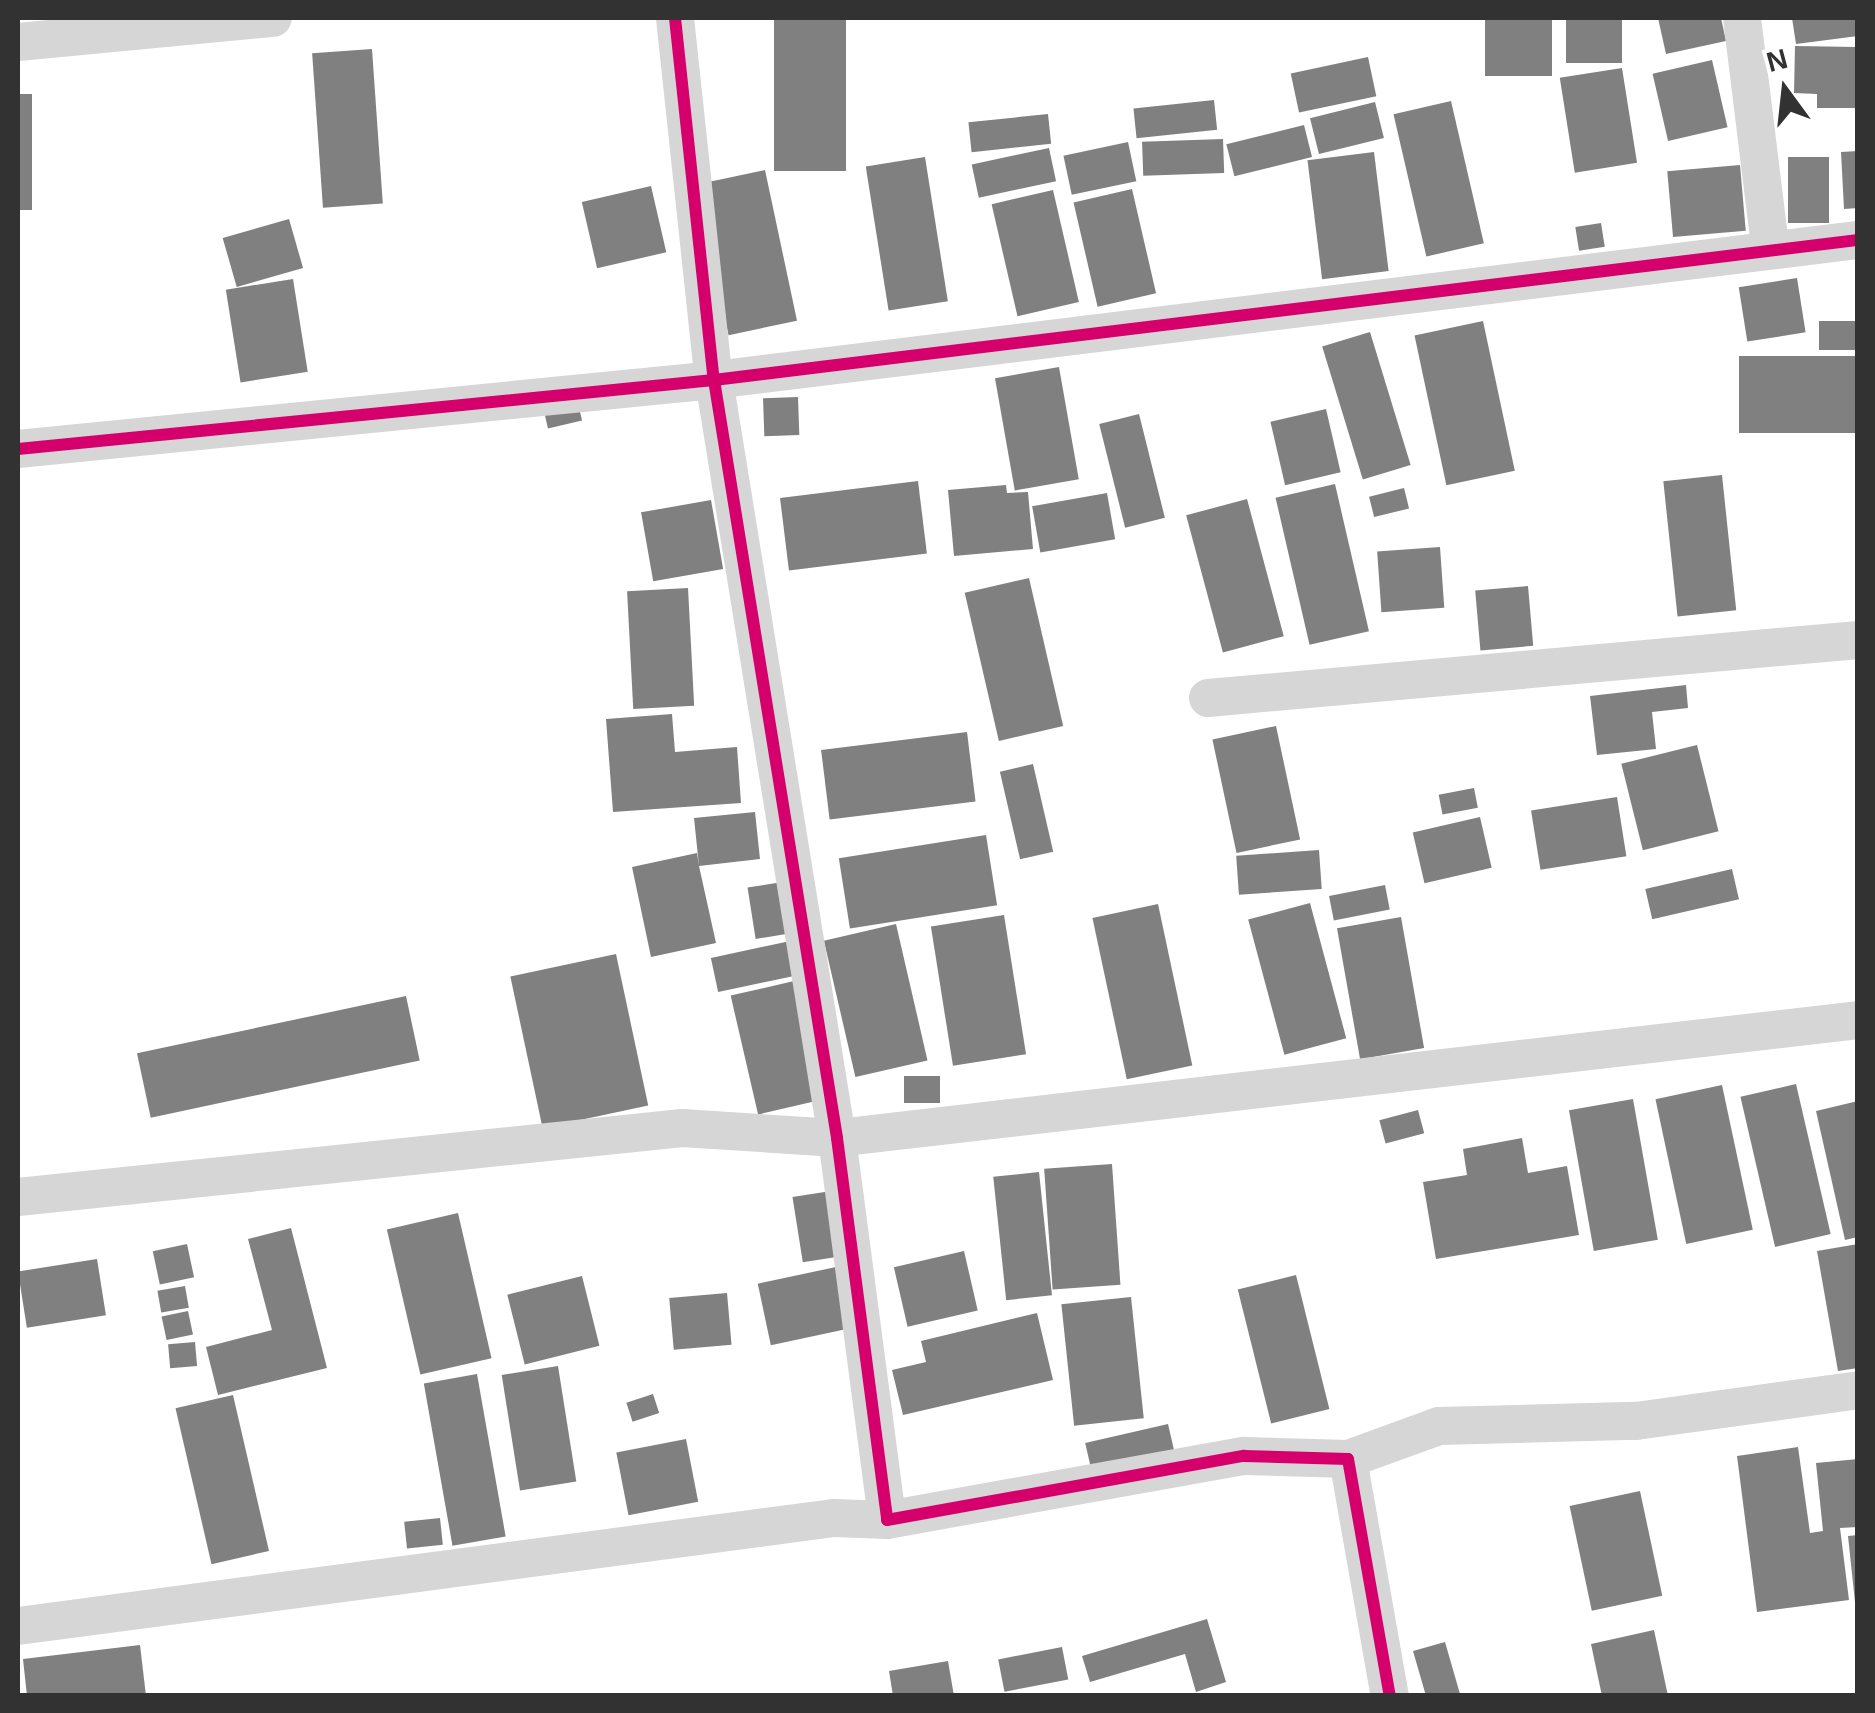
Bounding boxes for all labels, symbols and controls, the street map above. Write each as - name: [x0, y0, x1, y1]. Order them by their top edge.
- north arrow: [1735, 40, 1835, 140]
- text: N: [1763, 43, 1791, 78]

